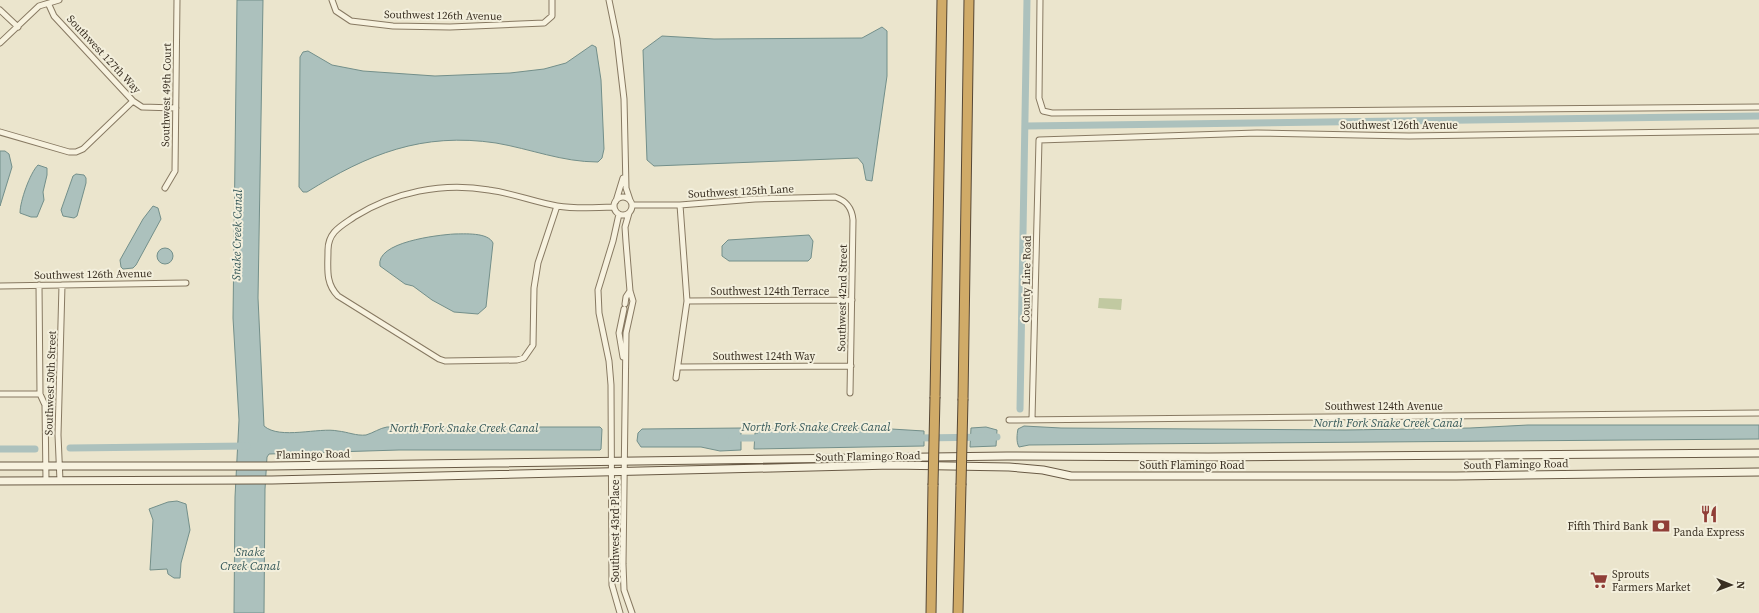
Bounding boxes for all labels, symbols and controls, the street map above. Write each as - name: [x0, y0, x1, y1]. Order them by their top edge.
- street label: Southwest 126th Avenue: [384, 7, 502, 24]
- street label: Southwest 127th Way: [63, 12, 144, 97]
- street label: Southwest 49th Court: [158, 42, 175, 147]
- street label: Southwest 126th Avenue: [1340, 118, 1458, 133]
- street label: Southwest 125th Lane: [688, 181, 795, 202]
- water label: Snake Creek Canal: [228, 189, 246, 281]
- street label: County Line Road: [1018, 234, 1035, 323]
- street label: Southwest 42nd Street: [834, 244, 851, 352]
- street label: Southwest 126th Avenue: [34, 266, 152, 283]
- street label: Southwest 124th Terrace: [711, 284, 830, 299]
- street label: Southwest 50th Street: [41, 330, 60, 436]
- street label: Southwest 124th Way: [713, 349, 816, 364]
- street label: Southwest 124th Avenue: [1325, 399, 1443, 414]
- water label: North Fork Snake Creek Canal: [1313, 415, 1463, 431]
- water label: North Fork Snake Creek Canal: [741, 419, 891, 435]
- water label: North Fork Snake Creek Canal: [389, 420, 539, 436]
- street label: Flamingo Road: [276, 446, 351, 463]
- street label: South Flamingo Road: [815, 448, 921, 465]
- street label: South Flamingo Road: [1463, 456, 1569, 473]
- street label: South Flamingo Road: [1140, 458, 1245, 473]
- street label: Southwest 43rd Place: [608, 479, 623, 583]
- restaurant icon: Panda Express: [1699, 504, 1719, 524]
- bank icon: Fifth Third Bank: [1651, 516, 1671, 536]
- place label: Fifth Third Bank: [1567, 519, 1649, 534]
- place label: Panda Express: [1673, 525, 1745, 540]
- water label: Snake Creek Canal: [220, 544, 280, 574]
- north arrow: [1711, 565, 1751, 605]
- place label: Sprouts Farmers Market: [1612, 567, 1691, 595]
- supermarket icon: Sprouts Farmers Market: [1589, 570, 1609, 590]
- text: N: [1733, 581, 1748, 589]

